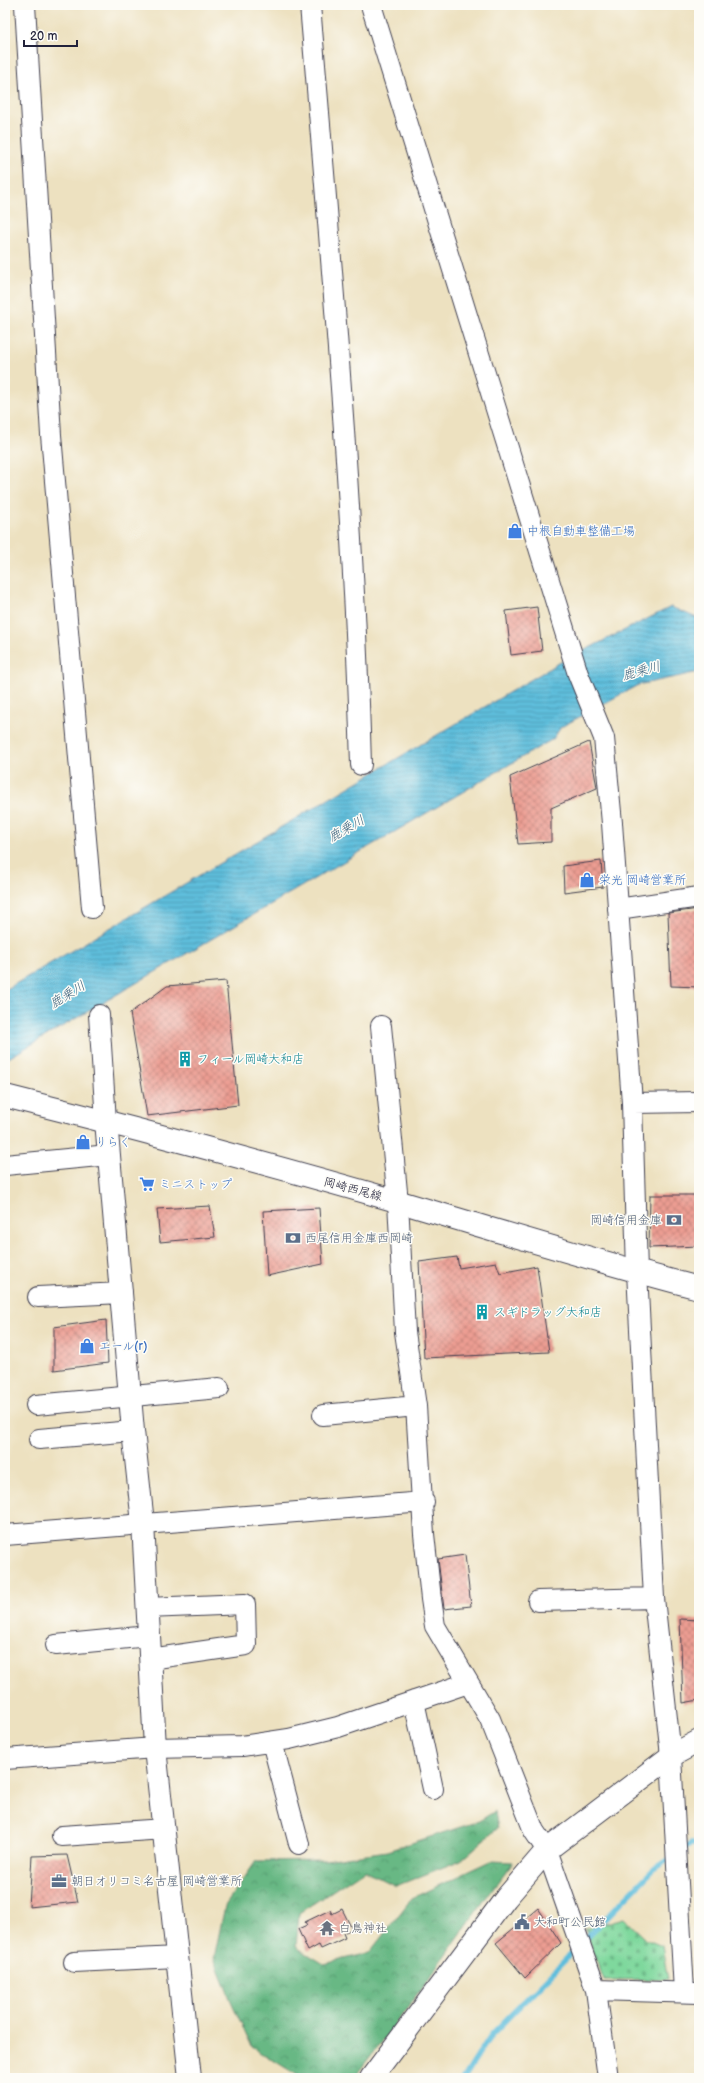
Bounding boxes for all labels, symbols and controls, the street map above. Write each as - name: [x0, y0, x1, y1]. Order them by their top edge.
- scale bar: [24, 22, 77, 48]
- text: 20 m: [30, 29, 57, 44]
- shop icon: 中根自動車整備工場: [506, 522, 524, 540]
- place label: 中根自動車整備工場: [527, 524, 635, 539]
- water label: 鹿乗川: [620, 658, 662, 684]
- water label: 鹿乗川: [326, 812, 367, 846]
- shop icon: 栄光 岡崎営業所: [578, 871, 596, 889]
- place label: 栄光 岡崎営業所: [599, 873, 686, 888]
- water label: 鹿乗川: [47, 978, 88, 1012]
- building icon: フィール岡崎大和店: [176, 1050, 194, 1068]
- place label: フィール岡崎大和店: [197, 1052, 304, 1067]
- shop icon: りらく: [74, 1133, 92, 1151]
- place label: りらく: [95, 1135, 131, 1150]
- street label: 岡崎西尾線: [322, 1174, 384, 1204]
- supermarket icon: ミニストップ: [138, 1175, 156, 1193]
- place label: ミニストップ: [159, 1177, 232, 1192]
- bank icon: 岡崎信用金庫: [665, 1211, 683, 1229]
- place label: 岡崎信用金庫: [590, 1213, 662, 1228]
- bank icon: 西尾信用金庫西岡崎: [284, 1229, 302, 1247]
- place label: 西尾信用金庫西岡崎: [305, 1231, 413, 1246]
- building icon: スギドラッグ大和店: [473, 1303, 491, 1321]
- place label: スギドラッグ大和店: [494, 1305, 602, 1320]
- shop icon: エール(r): [78, 1337, 96, 1355]
- place label: エール(r): [99, 1339, 147, 1354]
- office icon: 朝日オリコミ名古屋 岡崎営業所: [50, 1872, 68, 1890]
- place label: 朝日オリコミ名古屋 岡崎営業所: [71, 1874, 242, 1889]
- public building icon: 大和町公民館: [513, 1913, 531, 1931]
- place label: 大和町公民館: [534, 1915, 606, 1930]
- temple icon: 白鳥神社: [318, 1919, 336, 1937]
- place label: 白鳥神社: [339, 1921, 387, 1936]

